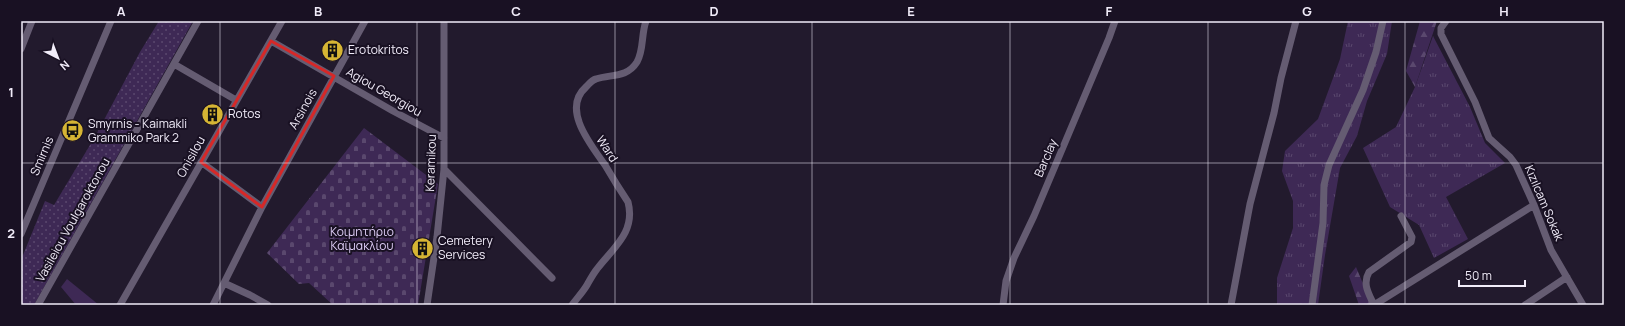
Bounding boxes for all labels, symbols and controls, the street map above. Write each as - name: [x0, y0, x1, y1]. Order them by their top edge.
- text: A: [117, 2, 126, 20]
- text: B: [314, 2, 322, 20]
- text: C: [511, 2, 521, 20]
- text: D: [709, 2, 719, 20]
- text: E: [907, 2, 915, 20]
- text: F: [1106, 2, 1113, 20]
- text: G: [1302, 2, 1312, 20]
- text: H: [1499, 2, 1509, 20]
- building icon: Erotokritos: [319, 37, 345, 63]
- north arrow: [38, 38, 78, 78]
- place label: Erotokritos: [348, 41, 409, 58]
- text: N: [57, 58, 73, 74]
- street label: Agiou Georgiou: [343, 63, 425, 120]
- text: 1: [8, 83, 14, 101]
- street label: Arsinois: [284, 85, 321, 132]
- building icon: Rotos: [200, 101, 226, 127]
- place label: Rotos: [228, 105, 261, 122]
- place label: Smyrnis - Kaimakli Grammiko Park 2: [88, 115, 187, 146]
- bus stop icon: Smyrnis - Kaimakli Grammiko Park 2: [59, 118, 85, 144]
- street label: Ward: [592, 132, 622, 165]
- street label: Onisilou: [172, 133, 209, 180]
- street label: Smirnis: [26, 134, 57, 178]
- street label: Keramikou: [421, 134, 440, 192]
- street label: Barclay: [1030, 135, 1061, 180]
- street label: Vasileiou Voulgaroktonou: [31, 155, 114, 285]
- street label: Kızılcam Sokak: [1521, 162, 1568, 244]
- park label: Κοιμητήριο Καϊμακλίου: [330, 223, 394, 254]
- text: 2: [7, 224, 15, 242]
- place label: Cemetery Services: [438, 232, 493, 263]
- building icon: Cemetery Services: [409, 235, 435, 261]
- scale bar: [1459, 262, 1525, 288]
- text: 50 m: [1465, 267, 1492, 284]

